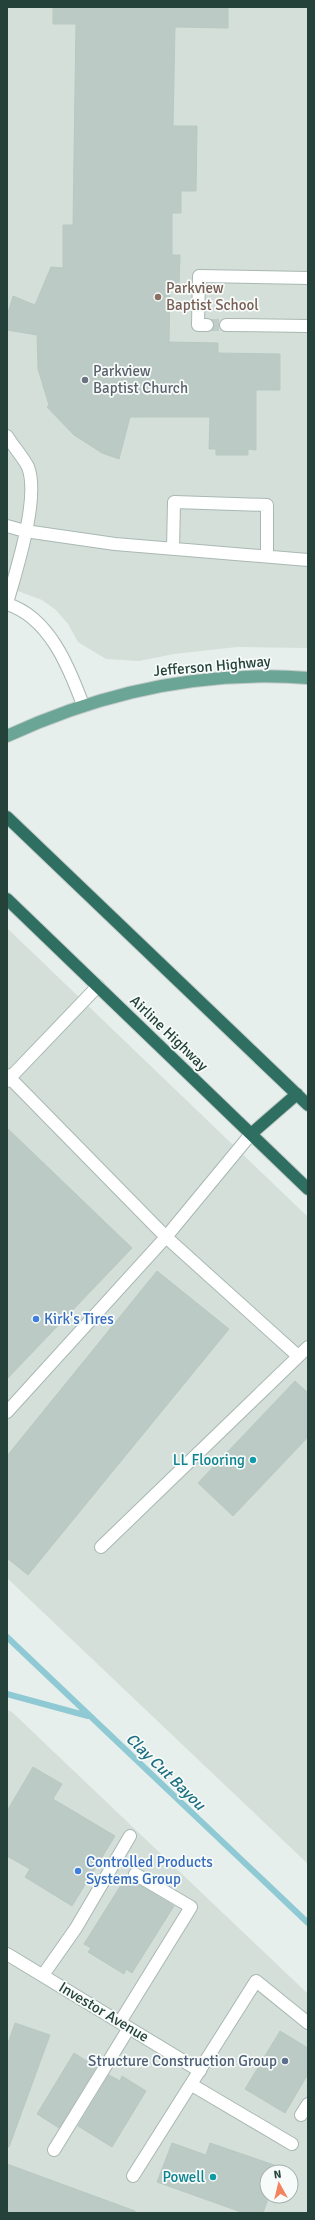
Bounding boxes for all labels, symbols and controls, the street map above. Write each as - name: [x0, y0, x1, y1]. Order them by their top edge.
- place label: Parkview Baptist School: [166, 279, 259, 314]
- marker: Parkview Baptist School: [153, 292, 163, 302]
- place label: Parkview Baptist Church: [93, 362, 188, 397]
- marker: Parkview Baptist Church: [80, 375, 90, 385]
- street label: Jefferson Highway: [153, 652, 271, 680]
- street label: Airline Highway: [126, 991, 212, 1075]
- place label: Kirk's Tires: [44, 1310, 114, 1328]
- marker: Kirk's Tires: [31, 1314, 41, 1324]
- place label: LL Flooring: [173, 1451, 245, 1469]
- marker: LL Flooring: [248, 1455, 258, 1465]
- water label: Clay Cut Bayou: [121, 1729, 210, 1815]
- place label: Controlled Products Systems Group: [86, 1853, 213, 1888]
- marker: Controlled Products Systems Group: [73, 1866, 83, 1876]
- street label: Investor Avenue: [56, 1978, 152, 2046]
- place label: Structure Construction Group: [88, 2052, 277, 2070]
- marker: Structure Construction Group: [280, 2056, 290, 2066]
- north arrow: [259, 2164, 299, 2204]
- place label: Powell: [162, 2168, 205, 2186]
- text: N: [273, 2168, 282, 2182]
- marker: Powell: [208, 2172, 218, 2182]

